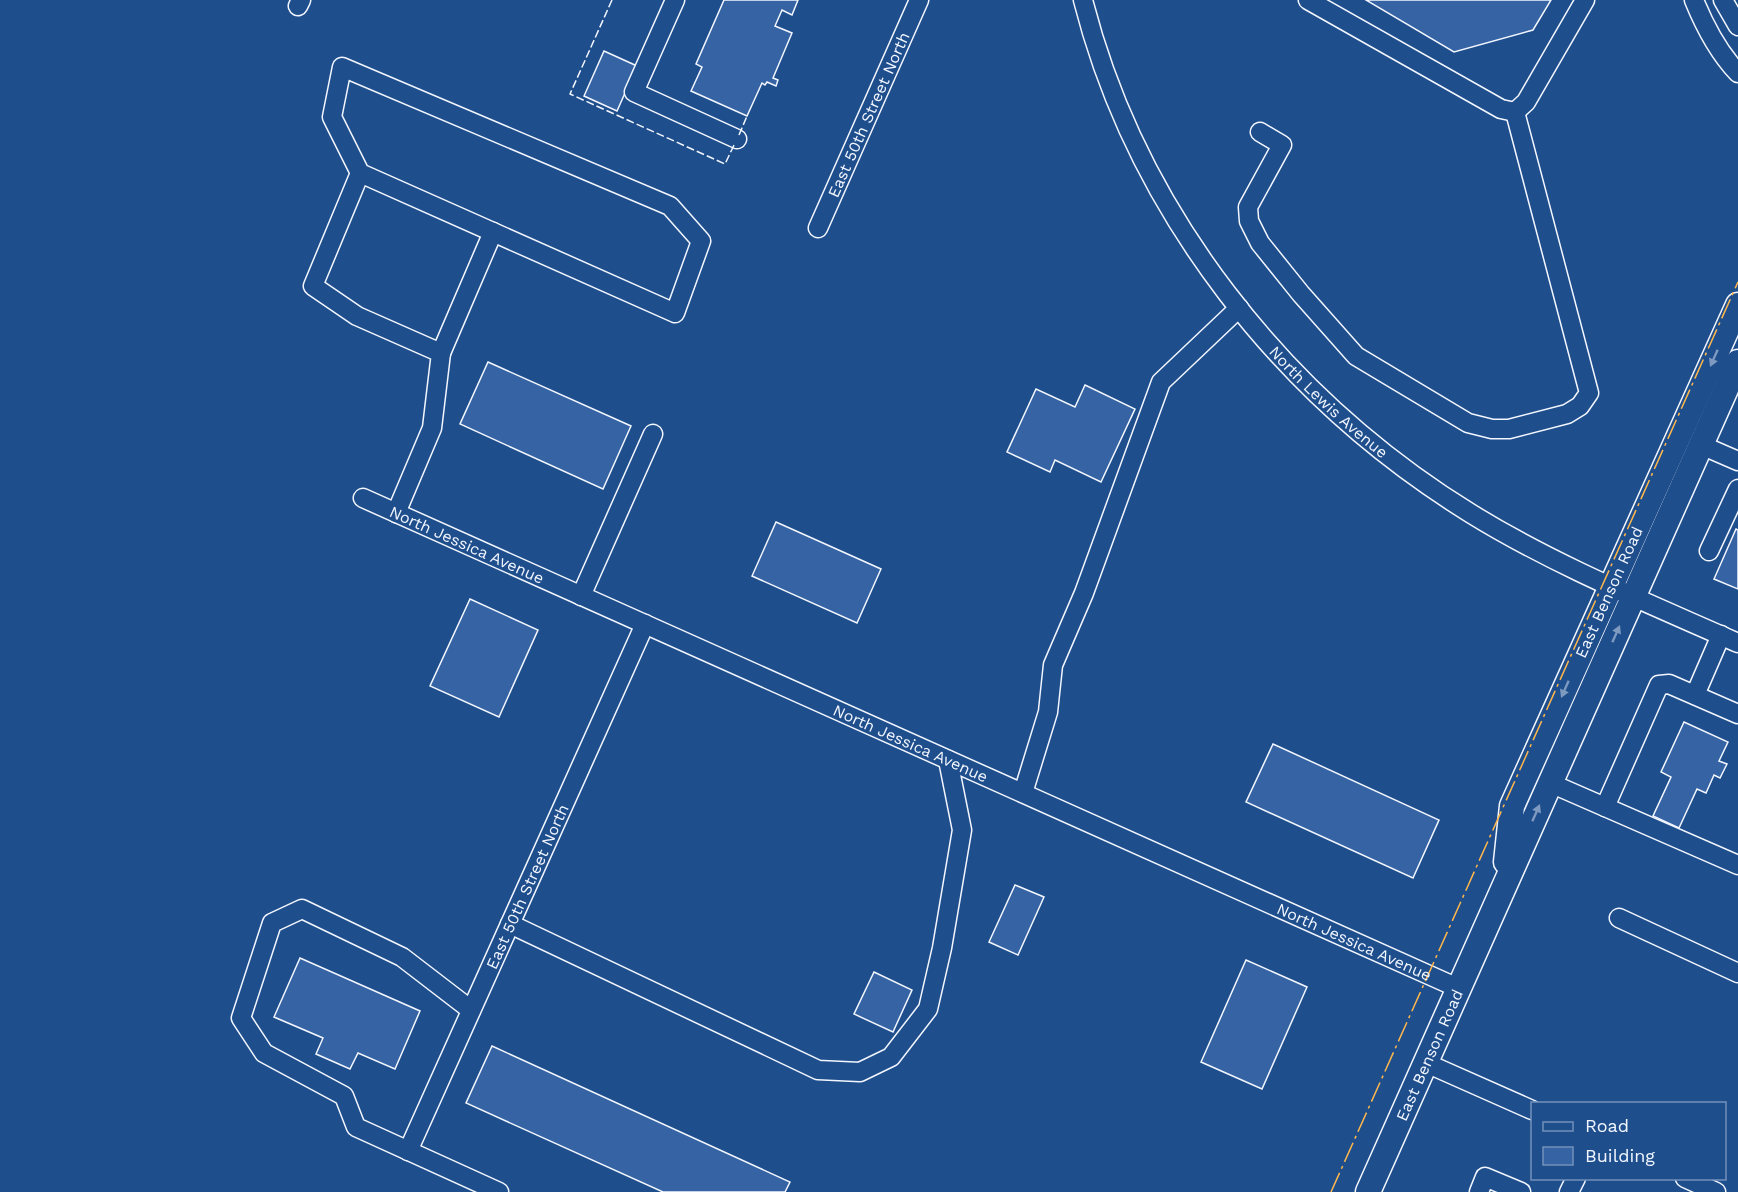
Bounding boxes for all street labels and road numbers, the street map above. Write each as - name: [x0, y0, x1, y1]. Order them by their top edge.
- street label: East 50th Street North: [824, 29, 914, 200]
- street label: North Lewis Avenue: [1265, 342, 1392, 462]
- street label: North Jessica Avenue: [387, 502, 547, 588]
- street label: East Benson Road: [1571, 524, 1647, 661]
- street label: North Jessica Avenue: [830, 701, 991, 786]
- street label: East 50th Street North: [482, 801, 573, 972]
- street label: North Jessica Avenue: [1274, 899, 1434, 985]
- street label: East Benson Road: [1392, 986, 1467, 1124]

